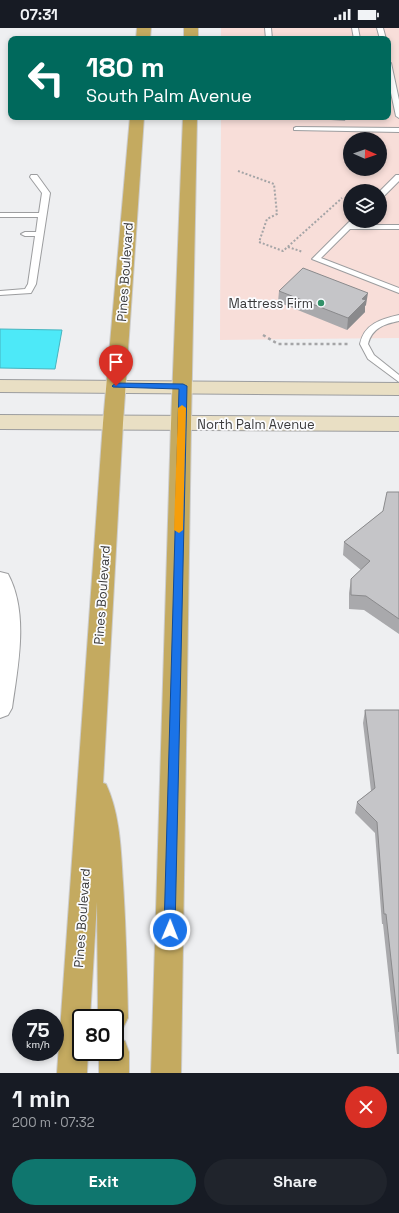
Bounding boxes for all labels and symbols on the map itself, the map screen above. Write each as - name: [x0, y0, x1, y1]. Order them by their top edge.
- north arrow: [343, 132, 387, 176]
- street label: Pines Boulevard: [113, 222, 137, 322]
- place label: Mattress Firm: [228, 295, 313, 312]
- marker: Mattress Firm: [316, 298, 326, 308]
- pin: [99, 345, 133, 386]
- street label: North Palm Avenue: [197, 416, 315, 433]
- street label: Pines Boulevard: [90, 545, 114, 645]
- street label: Pines Boulevard: [70, 868, 94, 968]
- position arrow: [149, 909, 191, 951]
- speed limit sign: 80: [72, 1009, 124, 1061]

